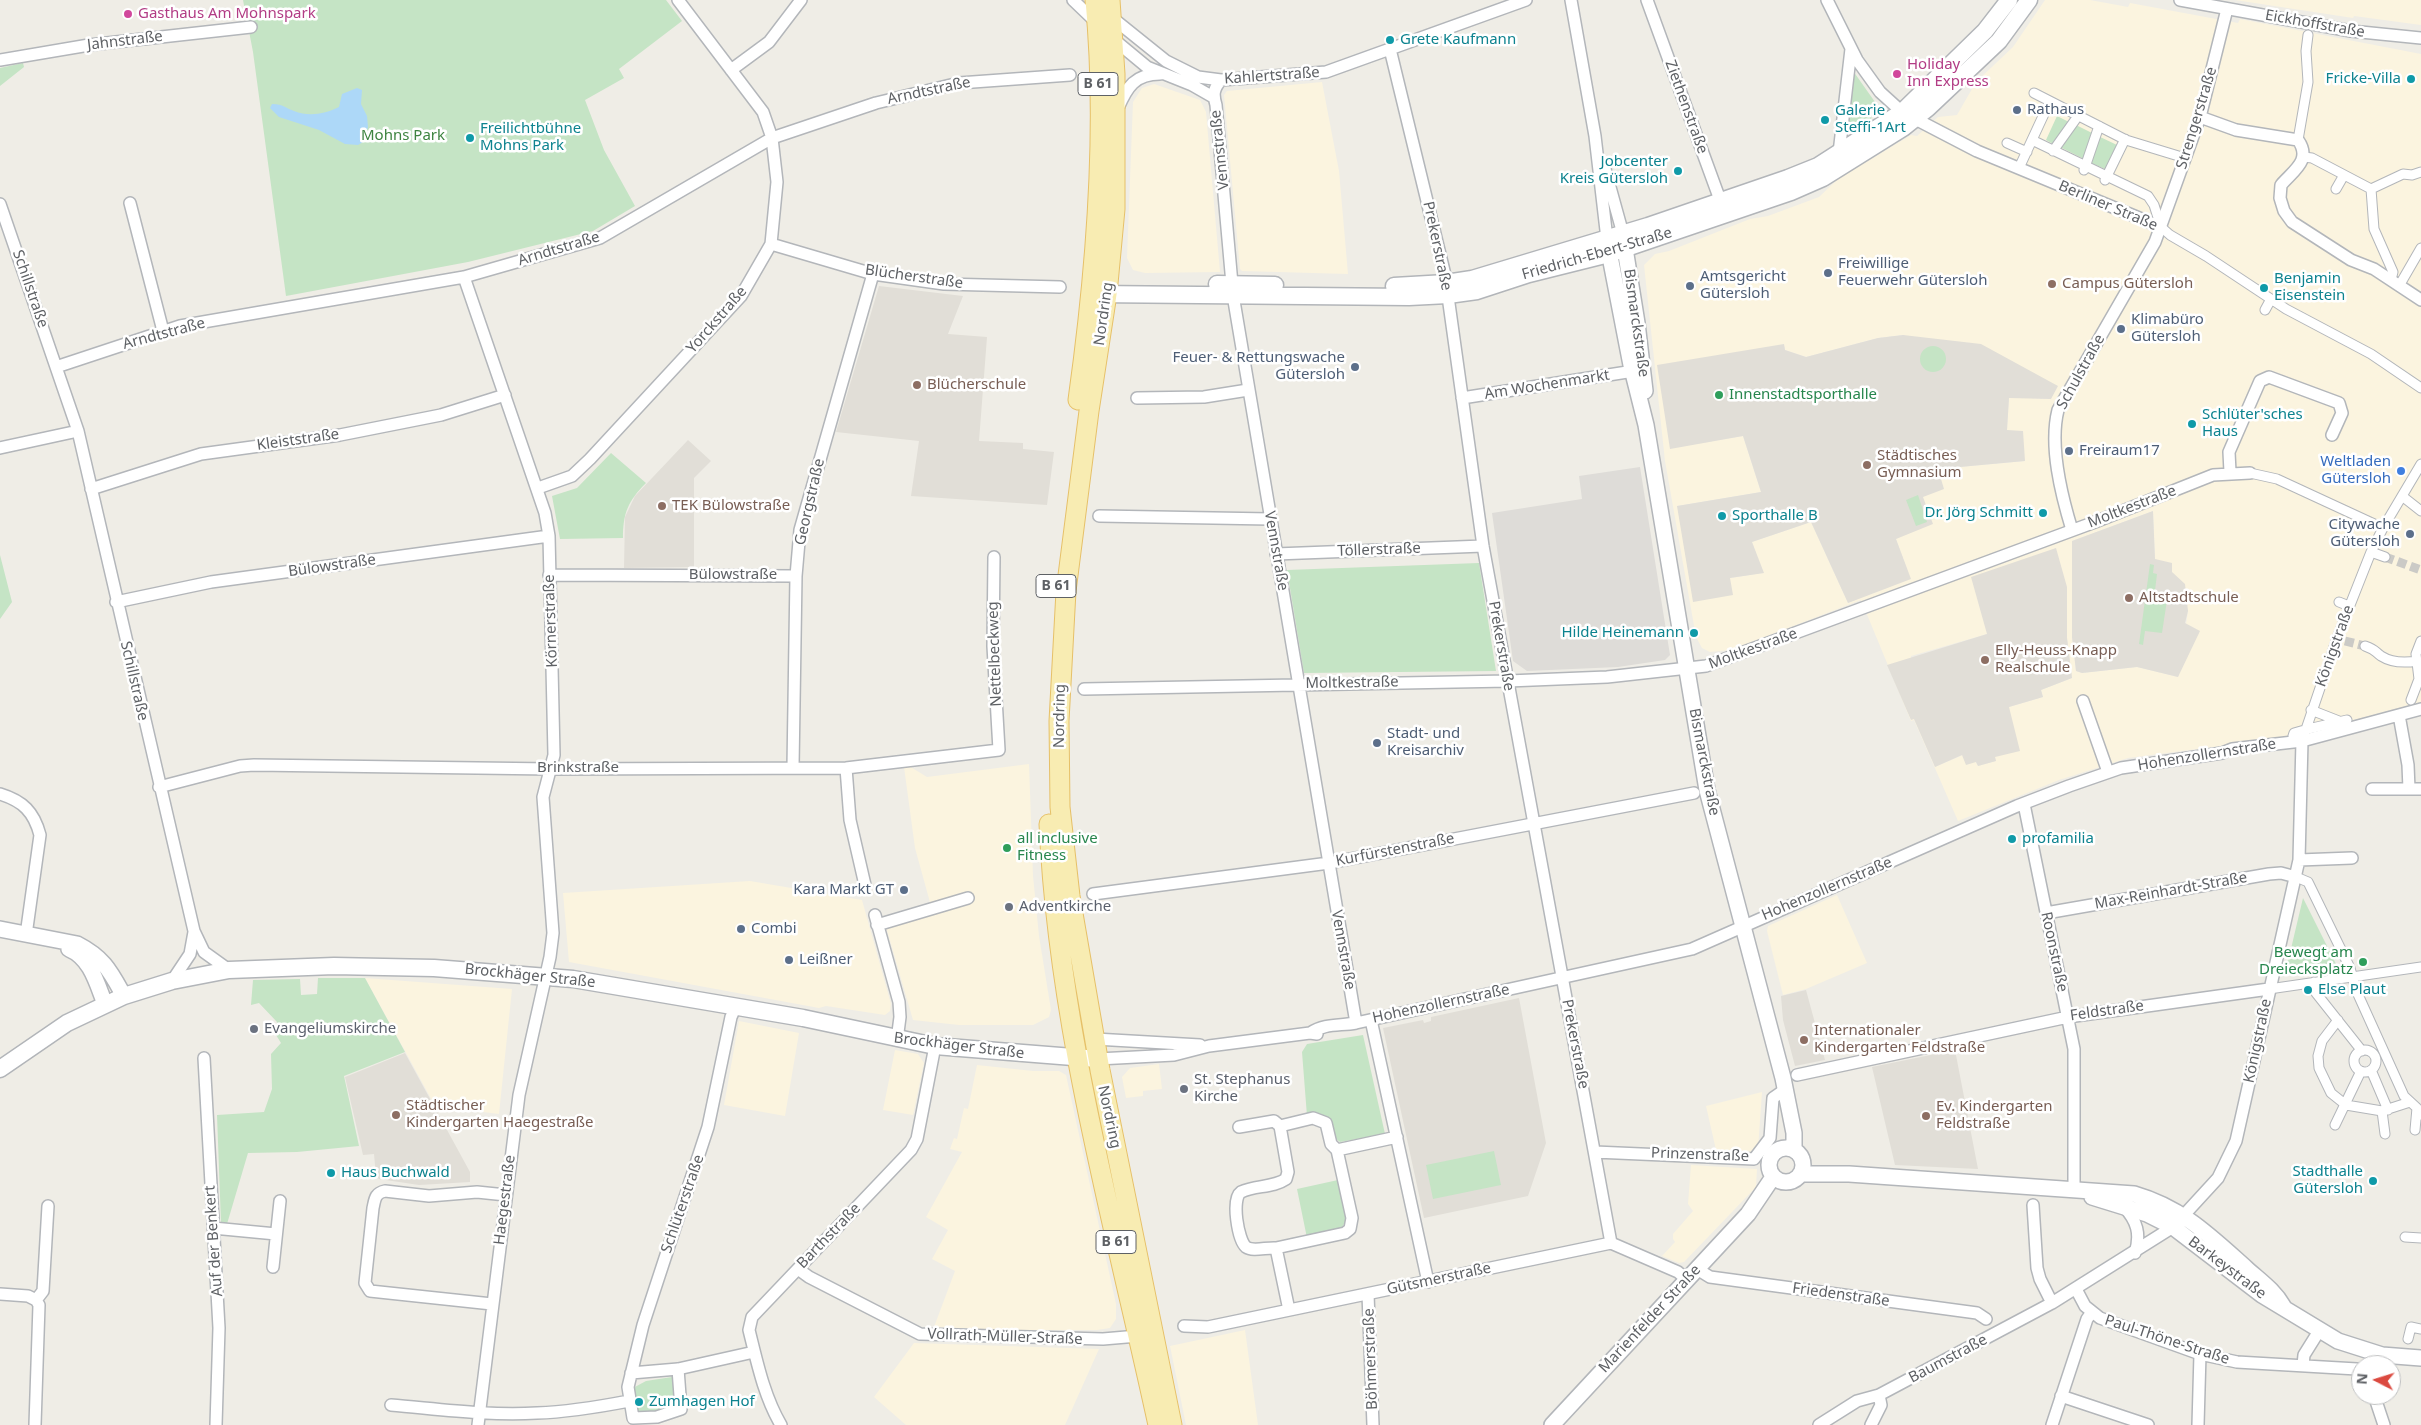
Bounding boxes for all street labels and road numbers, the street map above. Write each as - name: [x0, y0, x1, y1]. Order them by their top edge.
- street label: Eickhoffstraße: [2264, 6, 2366, 42]
- street label: Jahnstraße: [86, 27, 164, 55]
- street label: Ziethenstraße: [1661, 58, 1711, 156]
- street label: Kahlertstraße: [1224, 64, 1320, 88]
- street label: Strengerstraße: [2173, 65, 2221, 171]
- road number: B 61: [1078, 72, 1118, 96]
- street label: Arndtstraße: [886, 73, 972, 109]
- street label: Vennstraße: [1207, 109, 1233, 191]
- street label: Berliner Straße: [2056, 177, 2160, 235]
- street label: Prekerstraße: [1419, 200, 1455, 292]
- street label: Friedrich-Ebert-Straße: [1520, 224, 1674, 284]
- street label: Arndtstraße: [516, 228, 602, 270]
- street label: Schillstraße: [8, 248, 52, 330]
- street label: Blücherstraße: [864, 261, 964, 293]
- street label: Bismarckstraße: [1619, 268, 1653, 378]
- street label: Nordring: [1091, 281, 1117, 347]
- street label: Yorckstraße: [683, 283, 751, 357]
- street label: Arndtstraße: [121, 314, 207, 354]
- street label: Schulstraße: [2053, 331, 2109, 413]
- street label: Am Wochenmarkt: [1483, 366, 1611, 404]
- street label: Kleiststraße: [256, 425, 340, 455]
- street label: Georgstraße: [791, 457, 829, 547]
- street label: Moltkestraße: [2085, 482, 2179, 532]
- street label: Vennstraße: [1260, 510, 1292, 592]
- street label: Töllerstraße: [1337, 540, 1421, 560]
- street label: Bülowstraße: [287, 551, 377, 581]
- street label: Bülowstraße: [689, 566, 777, 584]
- street label: Körnerstraße: [540, 574, 562, 668]
- road number: B 61: [1036, 574, 1076, 598]
- street label: Prekerstraße: [1484, 600, 1518, 692]
- street label: Nettelbeckweg: [984, 601, 1006, 707]
- street label: Königstraße: [2312, 603, 2358, 689]
- street label: Moltkestraße: [1706, 625, 1800, 673]
- street label: Schillstraße: [116, 639, 152, 723]
- street label: Moltkestraße: [1305, 673, 1399, 693]
- street label: Nordring: [1050, 684, 1070, 748]
- street label: Bismarckstraße: [1685, 707, 1723, 817]
- street label: Hohenzollernstraße: [2137, 735, 2277, 775]
- street label: Brinkstraße: [537, 759, 619, 777]
- street label: Kurfürstenstraße: [1334, 830, 1456, 870]
- street label: Hohenzollernstraße: [1759, 853, 1895, 925]
- street label: Max-Reinhardt-Straße: [2093, 869, 2249, 913]
- street label: Vennstraße: [1327, 909, 1359, 991]
- street label: Roonstraße: [2037, 910, 2071, 994]
- street label: Brockhäger Straße: [464, 960, 596, 992]
- street label: Hohenzollernstraße: [1371, 981, 1511, 1027]
- street label: Feldstraße: [2069, 997, 2145, 1025]
- street label: Königstraße: [2240, 997, 2276, 1085]
- street label: Prekerstraße: [1557, 998, 1593, 1090]
- street label: Brockhäger Straße: [893, 1029, 1025, 1063]
- street label: Nordring: [1094, 1084, 1124, 1150]
- street label: Prinzenstraße: [1651, 1144, 1749, 1166]
- street label: Schlüterstraße: [658, 1152, 708, 1256]
- street label: Haegestraße: [491, 1154, 519, 1246]
- street label: Auf der Benkert: [201, 1185, 227, 1297]
- street label: Barthstraße: [793, 1200, 865, 1272]
- road number: B 61: [1096, 1230, 1136, 1254]
- street label: Barkeystraße: [2184, 1233, 2270, 1303]
- street label: Gütsmerstraße: [1385, 1259, 1493, 1299]
- street label: Marienfelder Straße: [1595, 1261, 1705, 1377]
- street label: Friedenstraße: [1791, 1279, 1891, 1311]
- street label: Böhmerstraße: [1360, 1308, 1382, 1410]
- street label: Paul-Thöne-Straße: [2102, 1311, 2232, 1369]
- street label: Vollrath-Müller-Straße: [927, 1325, 1083, 1349]
- street label: Baumstraße: [1906, 1331, 1990, 1387]

